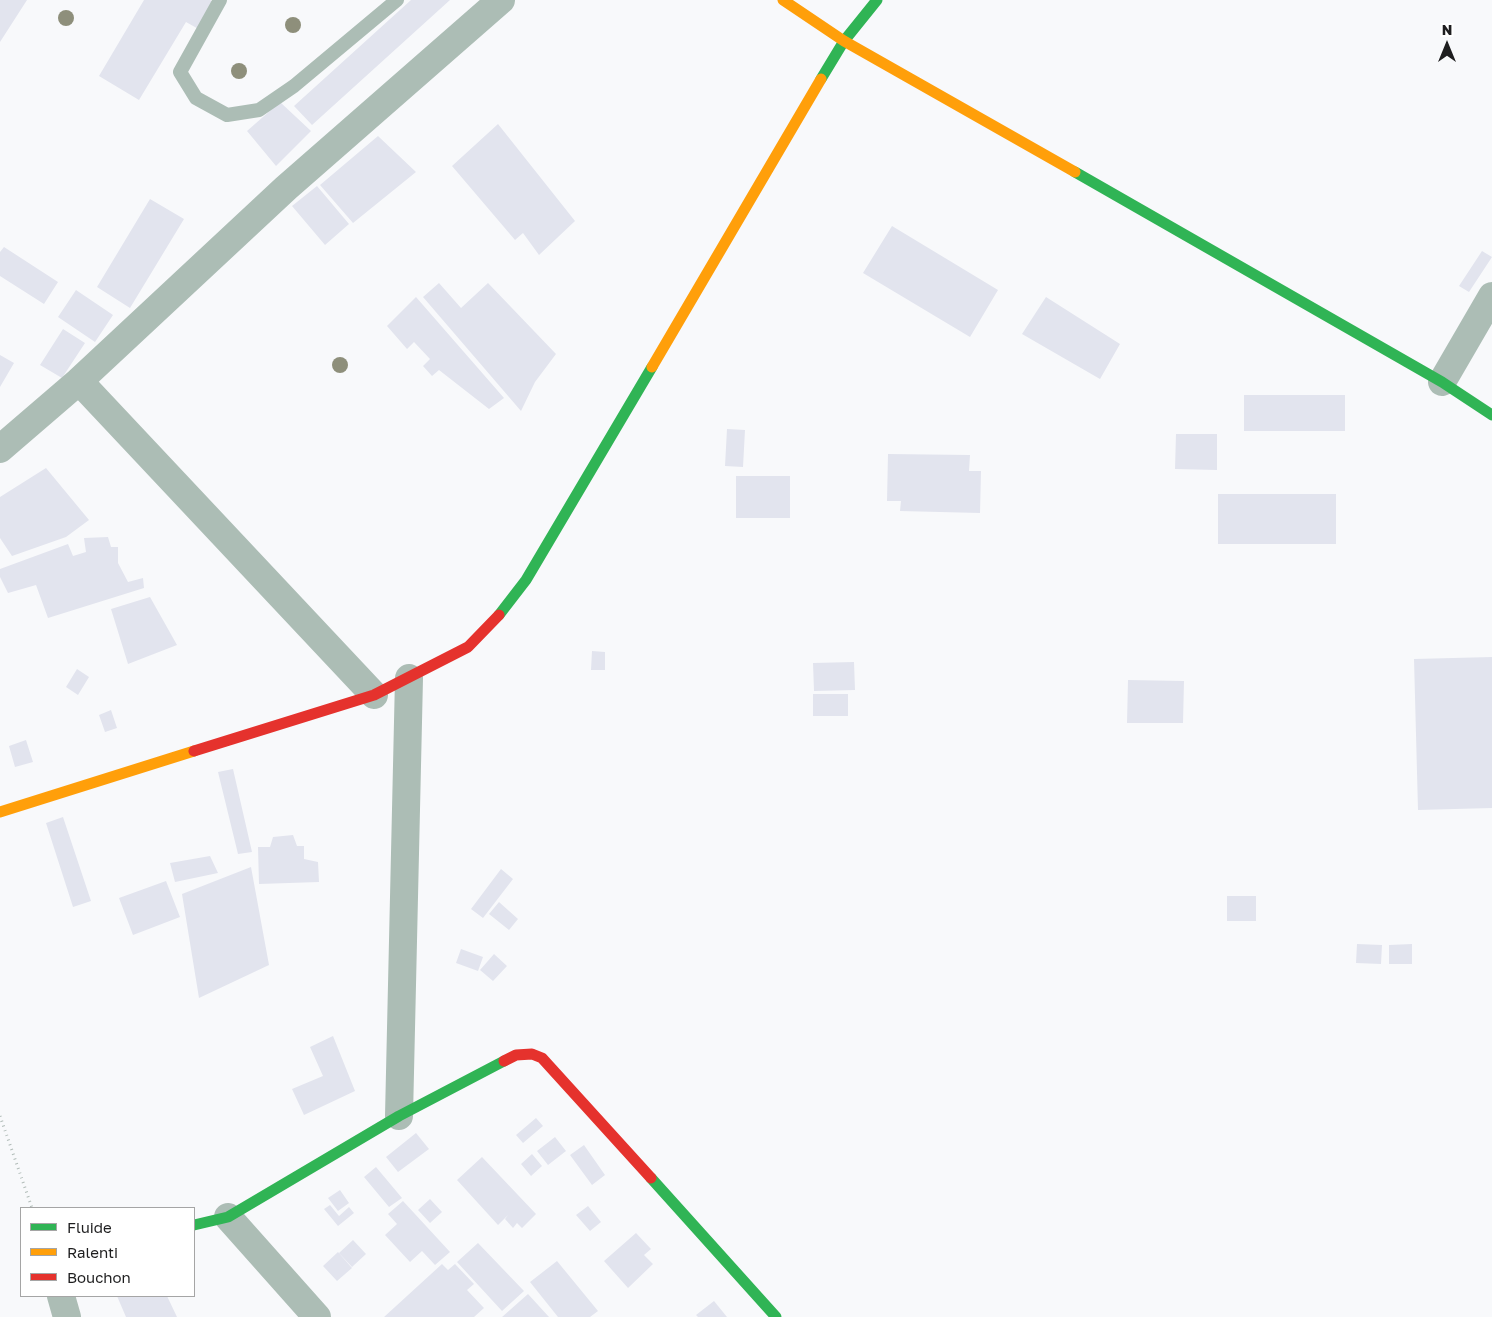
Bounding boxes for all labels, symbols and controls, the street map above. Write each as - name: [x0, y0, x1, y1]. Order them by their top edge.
- north arrow: [1422, 20, 1472, 70]
- text: N: [1442, 21, 1452, 38]
- legend: [20, 1207, 195, 1297]
- text: Fluide: [67, 1218, 112, 1236]
- text: Ralenti: [67, 1243, 118, 1261]
- text: Bouchon: [67, 1268, 131, 1286]

